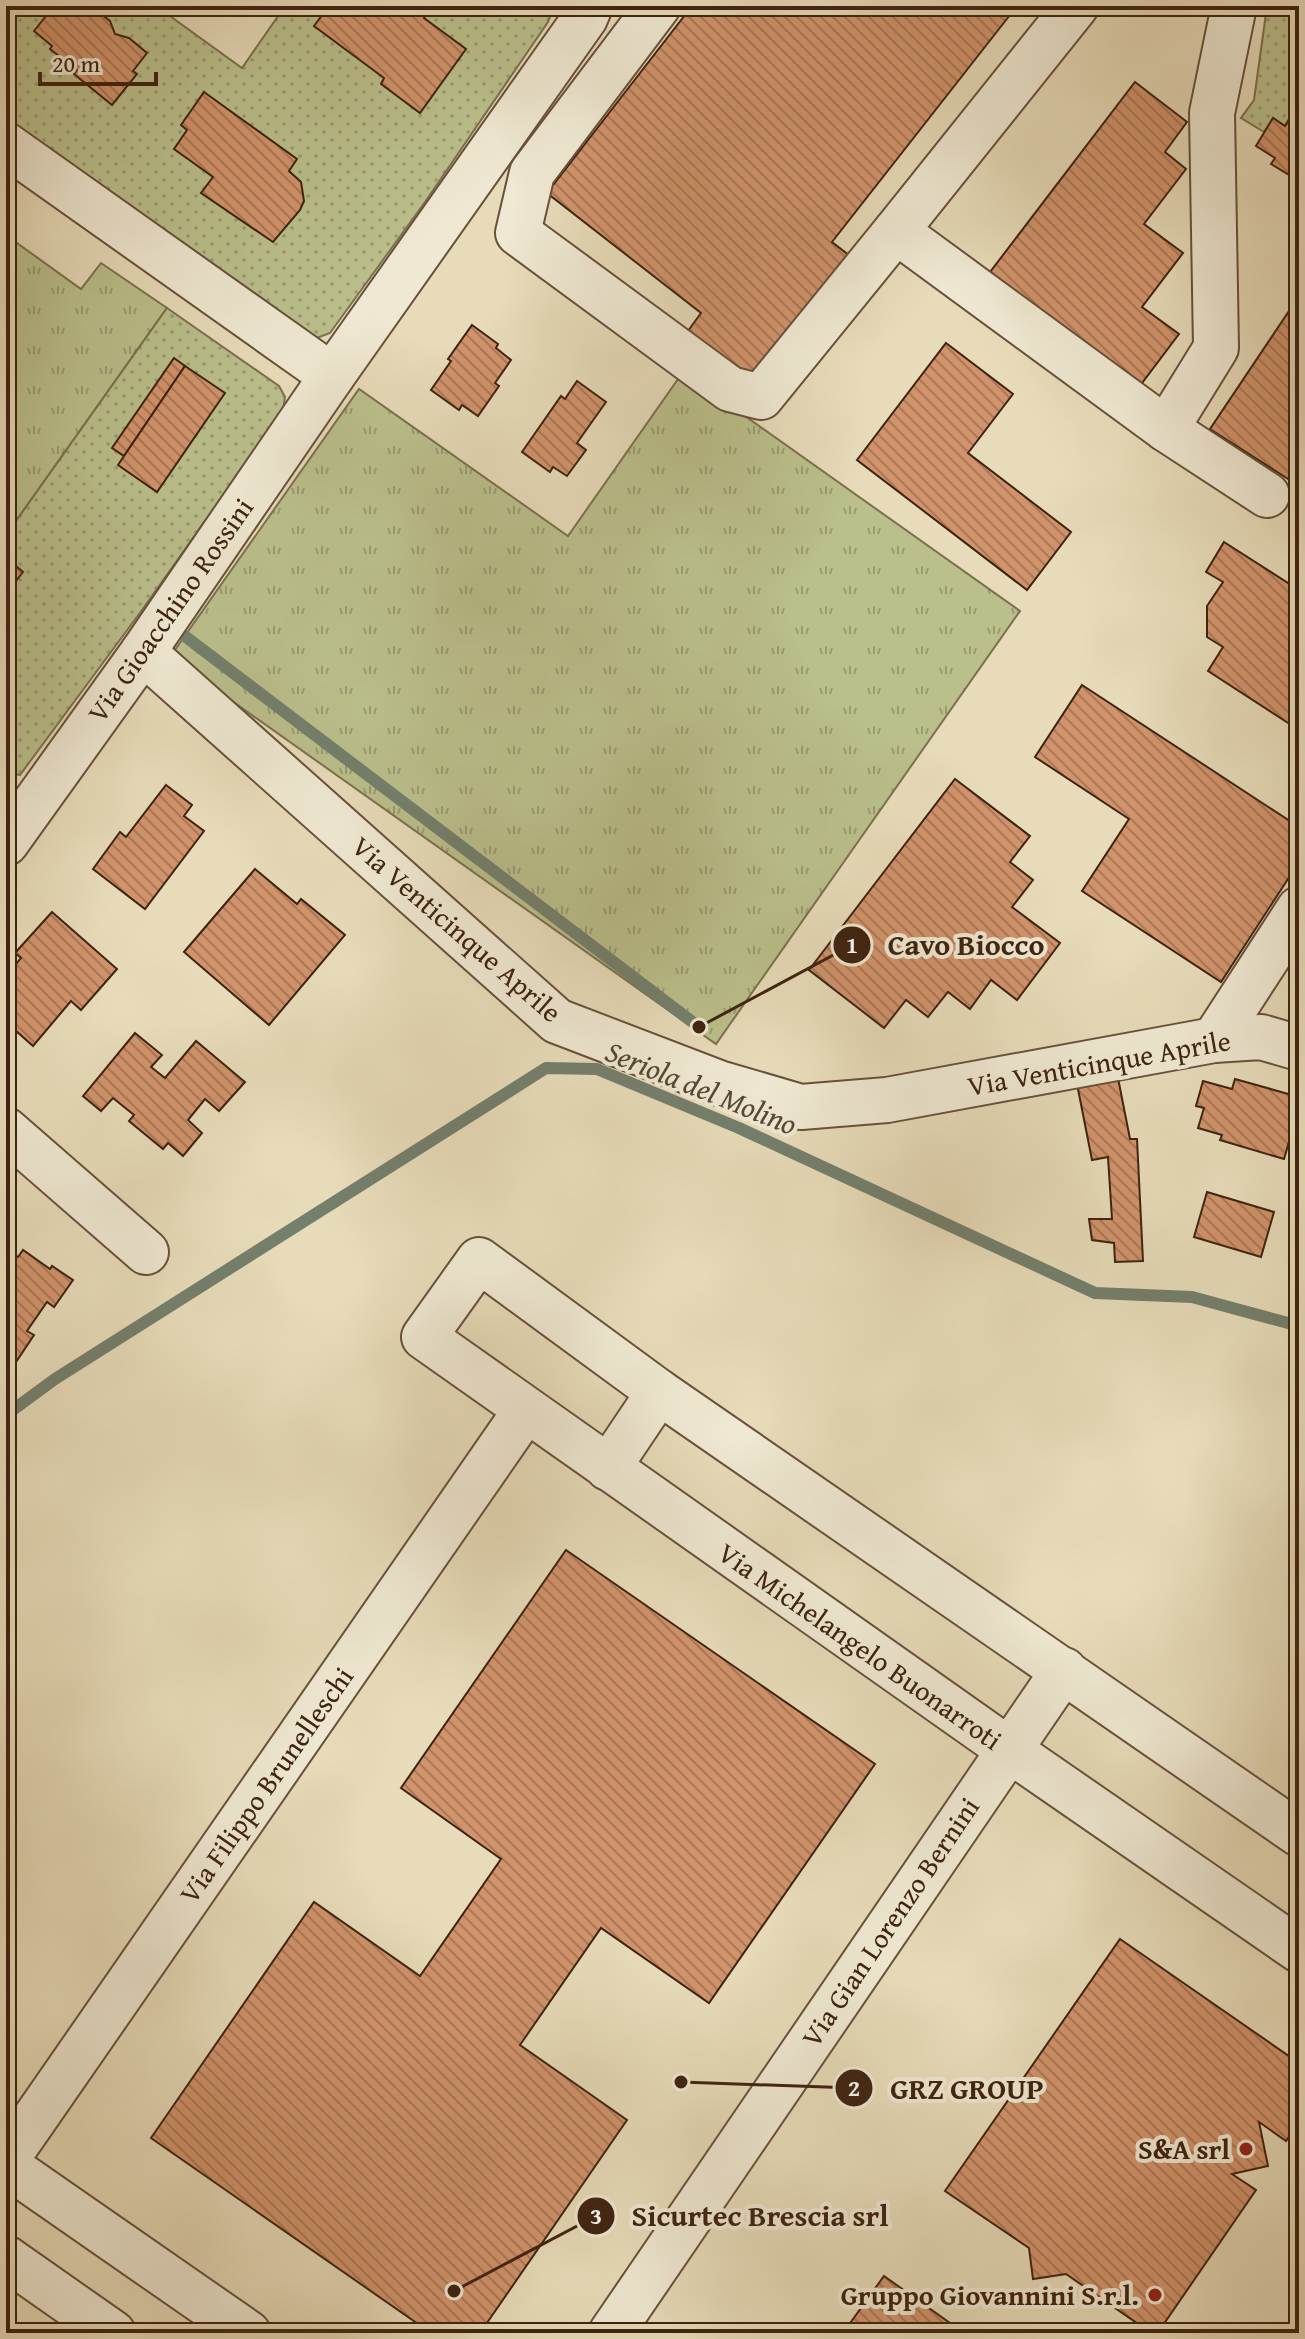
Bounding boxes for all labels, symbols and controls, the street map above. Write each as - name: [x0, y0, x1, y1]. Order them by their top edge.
- scale bar: [40, 36, 156, 86]
- text: 20 m: [52, 46, 100, 81]
- street label: Via Gioacchino Rossini: [77, 489, 263, 730]
- street label: Via Venticinque Aprile: [343, 826, 571, 1032]
- callout: Cavo Biocco: [832, 918, 1061, 972]
- text: Cavo Biocco: [888, 922, 1044, 966]
- text: 1: [846, 927, 858, 962]
- street label: Via Venticinque Aprile: [964, 1019, 1234, 1106]
- water label: Seriola del Molino: [599, 1029, 804, 1146]
- street label: Via Michelangelo Buonarroti: [710, 1532, 1011, 1760]
- street label: Via Filippo Brunelleschi: [168, 1658, 363, 1911]
- street label: Via Gian Lorenzo Bernini: [791, 1789, 989, 2055]
- callout: GRZ GROUP: [834, 2061, 1060, 2115]
- text: GRZ GROUP: [890, 2066, 1044, 2110]
- text: 2: [848, 2070, 860, 2105]
- place label: S&A srl: [1138, 2128, 1230, 2169]
- marker: S&A srl: [1237, 2140, 1255, 2158]
- callout: Sicurtec Brescia srl: [576, 2189, 905, 2243]
- text: Sicurtec Brescia srl: [631, 2193, 889, 2237]
- text: 3: [590, 2198, 602, 2233]
- place label: Gruppo Giovannini S.r.l.: [841, 2274, 1139, 2315]
- marker: Gruppo Giovannini S.r.l.: [1146, 2286, 1164, 2304]

